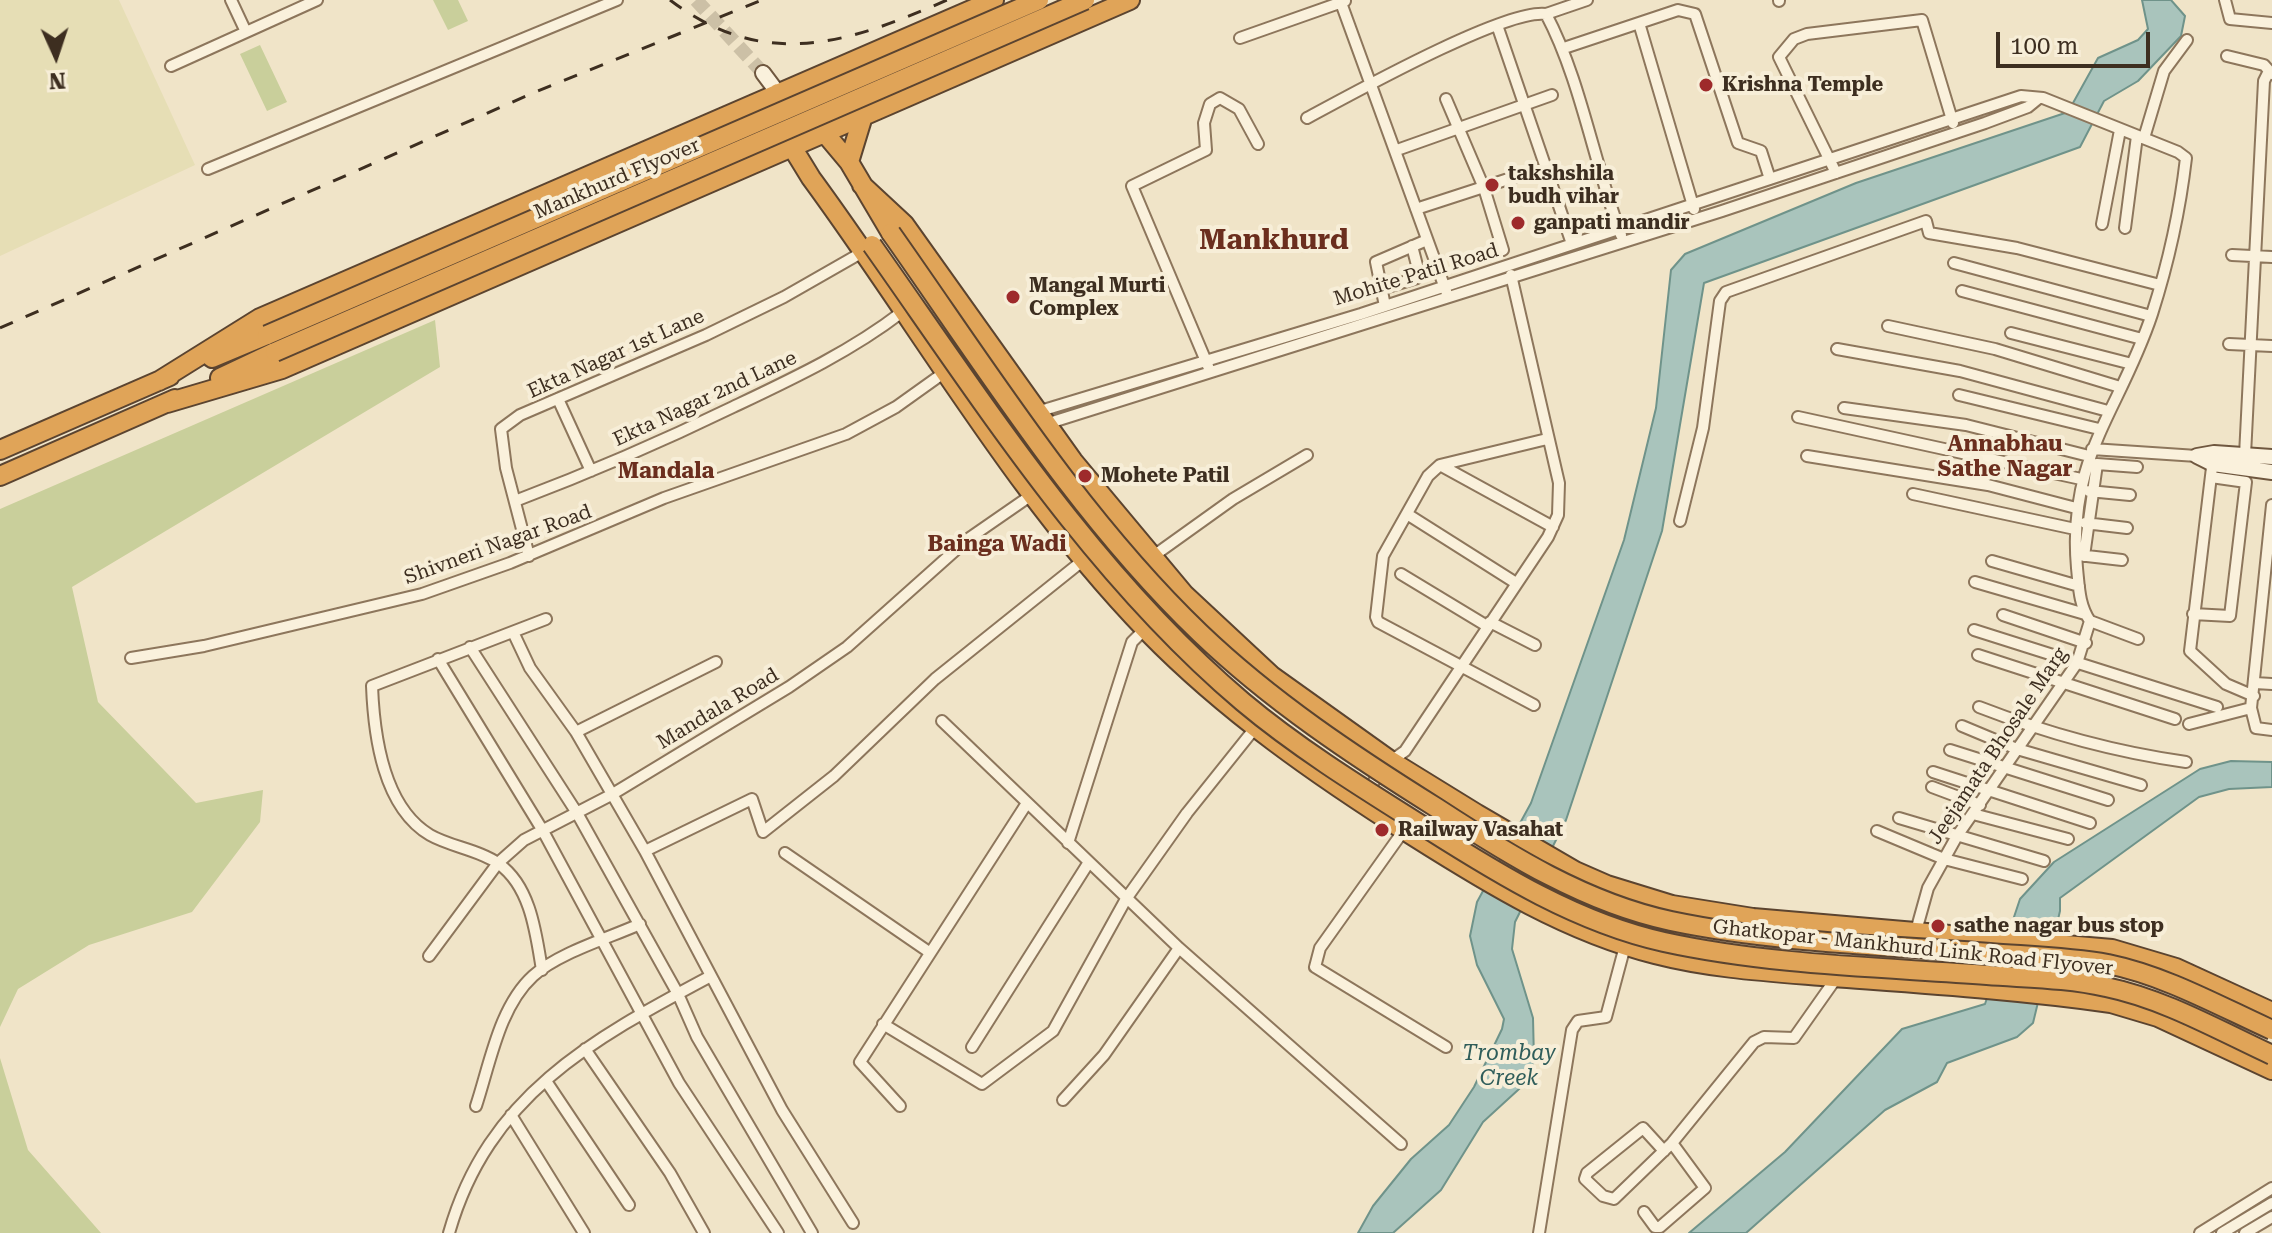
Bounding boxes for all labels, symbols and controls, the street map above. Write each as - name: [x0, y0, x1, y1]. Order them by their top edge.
- north arrow: [16, 16, 96, 96]
- scale bar: [2000, 16, 2154, 66]
- text: 100 m: [2010, 32, 2078, 60]
- text: N: [48, 68, 66, 93]
- place label: Krishna Temple: [1722, 73, 1883, 97]
- marker: Krishna Temple: [1697, 76, 1715, 94]
- street label: Mankhurd Flyover: [531, 133, 703, 225]
- place label: takshshila budh vihar: [1508, 162, 1619, 209]
- marker: takshshila budh vihar: [1483, 176, 1501, 194]
- place label: ganpati mandir: [1534, 211, 1690, 235]
- marker: ganpati mandir: [1509, 214, 1527, 232]
- district label: Mankhurd: [1199, 224, 1349, 258]
- street label: Mohite Patil Road: [1331, 239, 1501, 311]
- place label: Mangal Murti Complex: [1029, 274, 1165, 321]
- marker: Mangal Murti Complex: [1004, 288, 1022, 306]
- street label: Ekta Nagar 1st Lane: [524, 304, 708, 404]
- street label: Ekta Nagar 2nd Lane: [609, 346, 801, 452]
- district label: Annabhau Sathe Nagar: [1938, 432, 2072, 484]
- district label: Mandala: [618, 459, 714, 485]
- place label: Mohete Patil: [1101, 464, 1229, 488]
- marker: Mohete Patil: [1076, 467, 1094, 485]
- street label: Shivneri Nagar Road: [401, 500, 595, 590]
- district label: Bainga Wadi: [928, 532, 1066, 558]
- street label: Jeejamata Bhosale Marg: [1923, 643, 2073, 849]
- street label: Mandala Road: [653, 663, 783, 755]
- place label: Railway Vasahat: [1398, 818, 1563, 842]
- marker: Railway Vasahat: [1373, 821, 1391, 839]
- place label: sathe nagar bus stop: [1954, 914, 2164, 938]
- street label: Ghatkopar - Mankhurd Link Road Flyover: [1712, 915, 2114, 981]
- marker: sathe nagar bus stop: [1929, 917, 1947, 935]
- water label: Trombay Creek: [1462, 1041, 1556, 1092]

